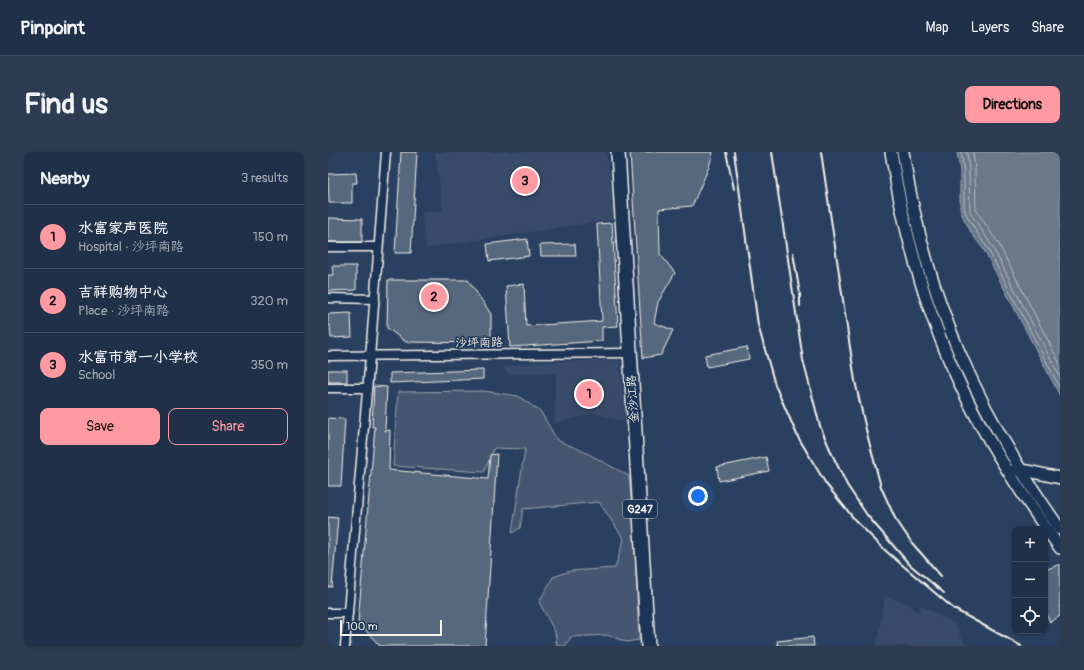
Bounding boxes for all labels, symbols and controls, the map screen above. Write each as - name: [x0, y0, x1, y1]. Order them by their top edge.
- text: Pinpoint: [20, 16, 85, 40]
- text: Map: [926, 19, 949, 36]
- text: Layers: [971, 19, 1009, 36]
- text: Share: [1031, 19, 1064, 36]
- button: Directions: [965, 86, 1060, 123]
- text: Find us: [24, 87, 108, 122]
- pin: 3: [512, 166, 538, 196]
- text: Nearby: [40, 168, 89, 189]
- text: 3 results: [241, 170, 288, 186]
- text: 水富家声医院: [78, 219, 168, 238]
- text: 1: [50, 229, 56, 245]
- text: 150 m: [253, 229, 288, 245]
- text: Hospital · 沙坪南路: [78, 239, 184, 255]
- pin: 2: [421, 282, 447, 312]
- text: 吉祥购物中心: [78, 283, 168, 302]
- text: 2: [49, 293, 57, 309]
- text: 320 m: [250, 293, 288, 309]
- text: Place · 沙坪南路: [78, 303, 169, 319]
- street label: 沙坪南路: [455, 335, 503, 351]
- text: 水富市第一小学校: [78, 348, 198, 367]
- text: 3: [49, 357, 57, 373]
- text: 350 m: [250, 357, 288, 373]
- text: School: [78, 367, 115, 383]
- street label: 金沙江路: [624, 375, 642, 423]
- pin: 1: [576, 379, 602, 409]
- button: Save: [40, 408, 160, 445]
- button: Share: [168, 408, 288, 445]
- your location: [688, 486, 708, 506]
- road number: G247: [623, 500, 657, 518]
- map controls: [1012, 526, 1048, 634]
- button: +: [1012, 526, 1048, 562]
- button: −: [1012, 562, 1048, 598]
- button: locate: [1012, 598, 1048, 634]
- scale bar: [340, 618, 442, 637]
- text: 100 m: [346, 620, 377, 633]

